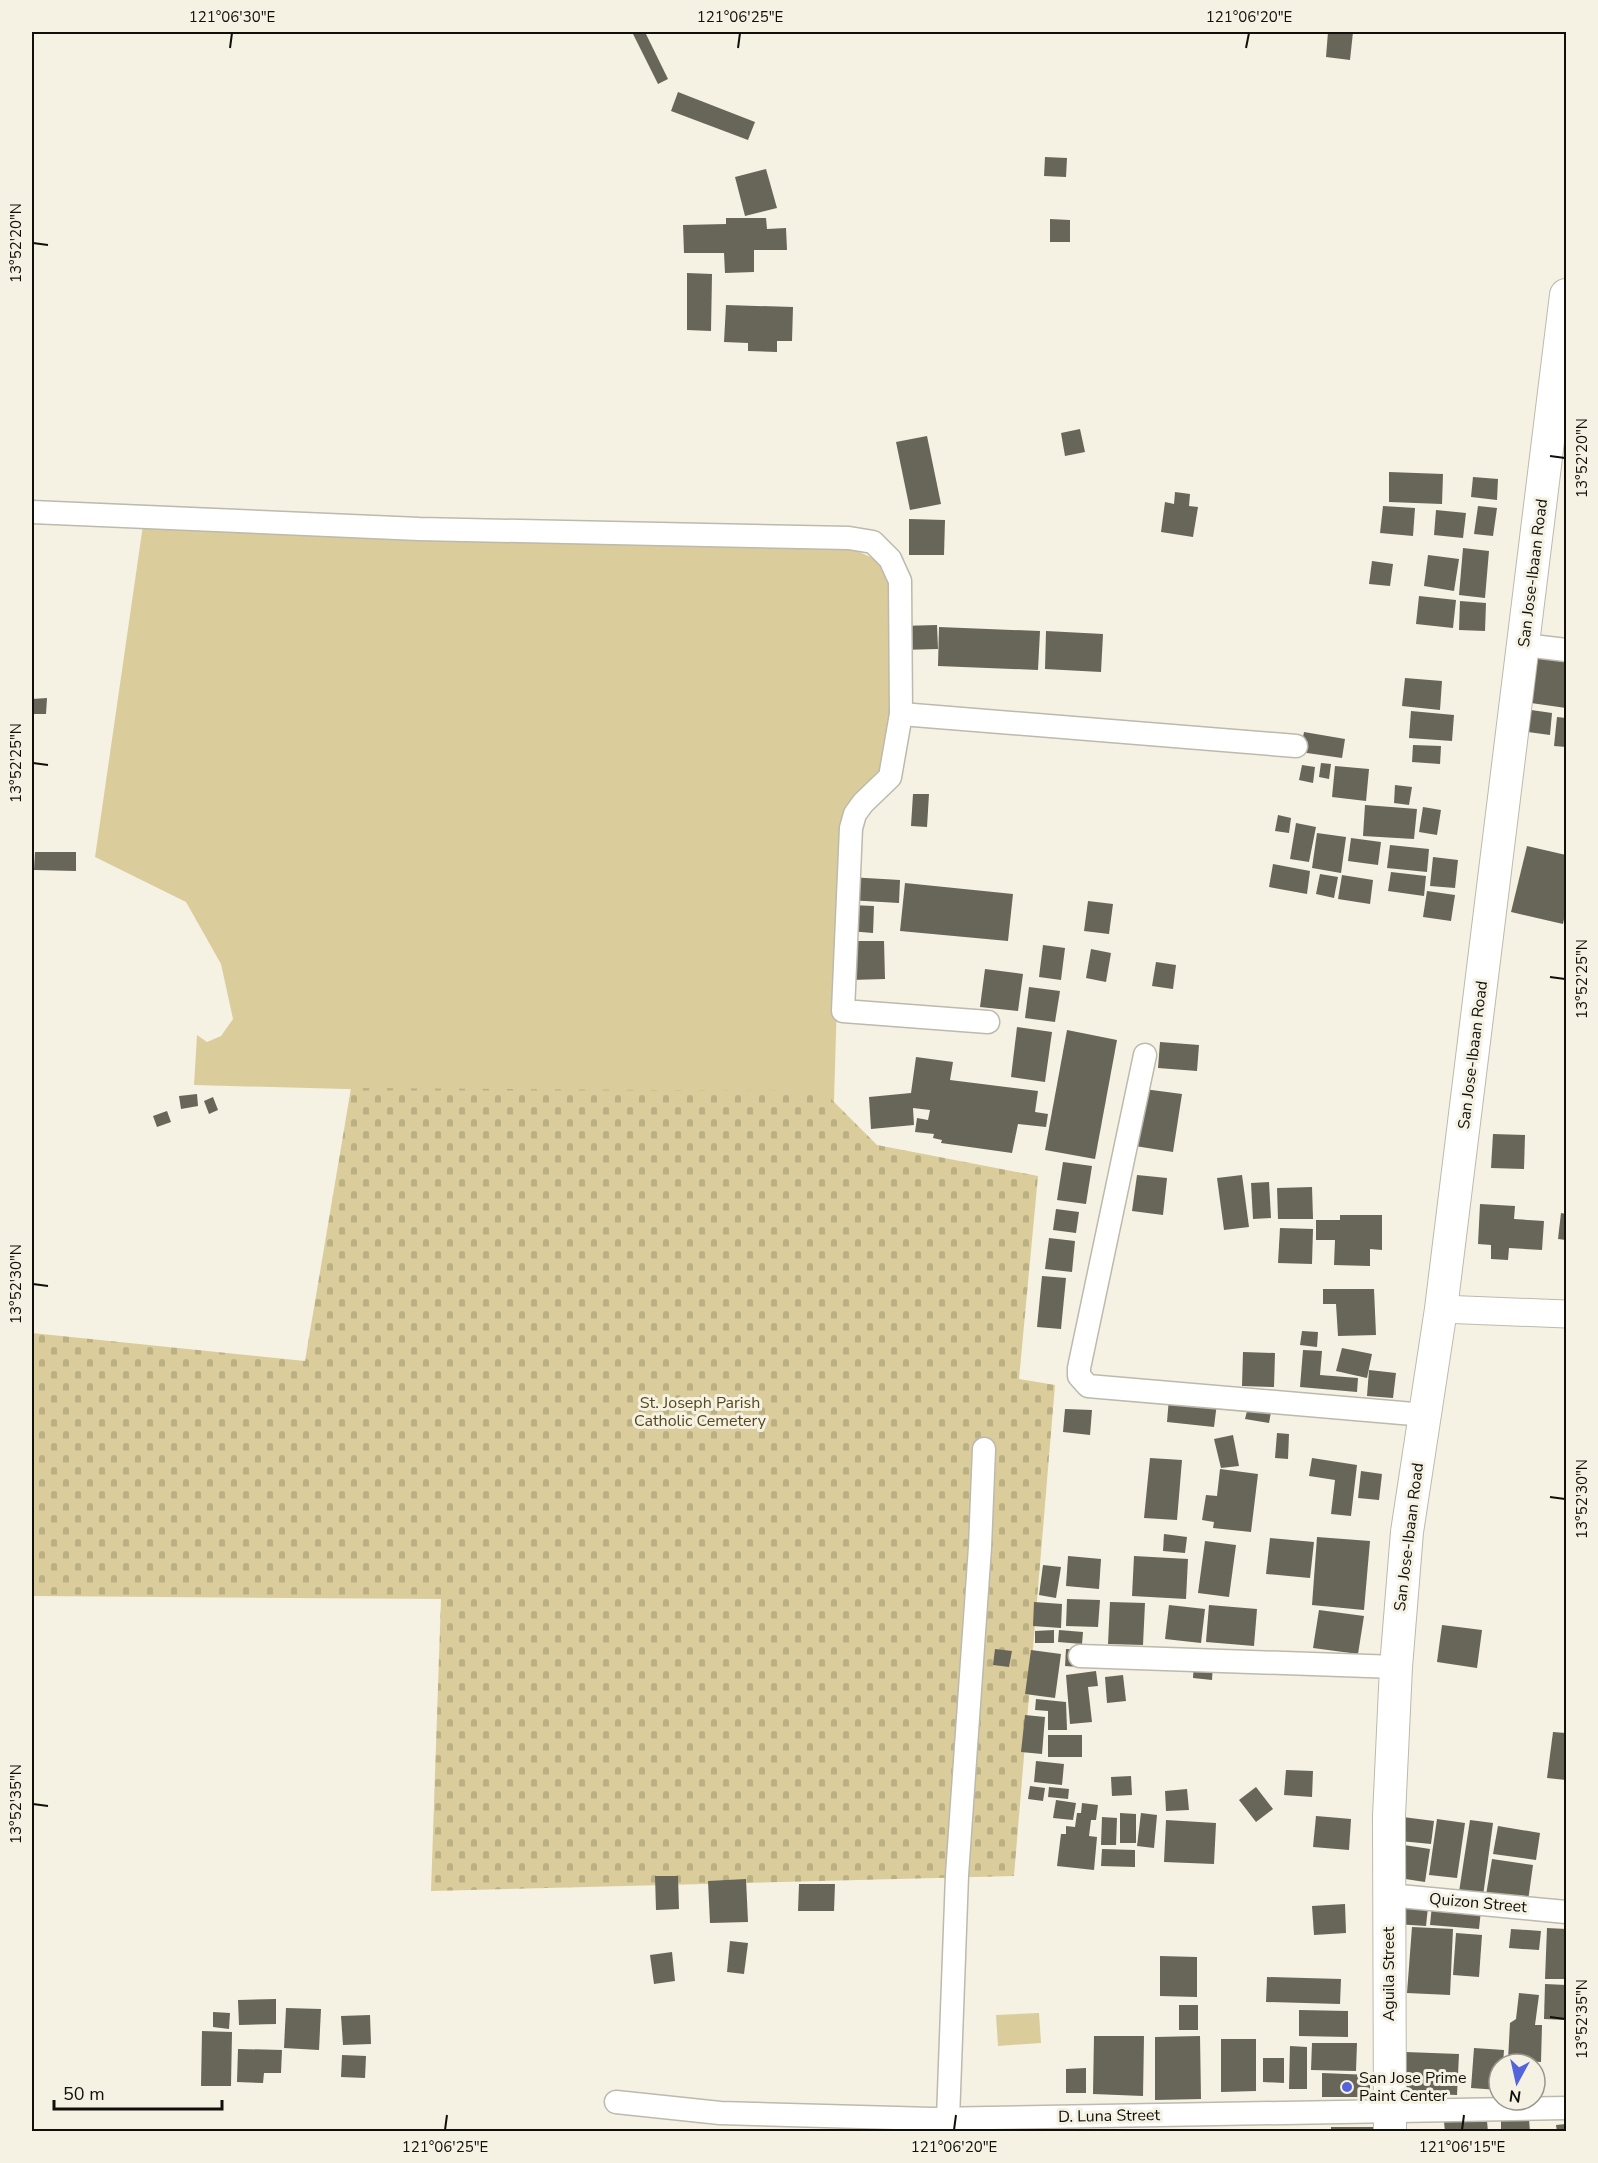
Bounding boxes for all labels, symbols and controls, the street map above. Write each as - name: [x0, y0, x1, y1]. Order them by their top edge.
- text: 121°06'30"E: [189, 7, 275, 27]
- text: 121°06'25"E: [697, 7, 783, 27]
- text: 121°06'20"E: [1206, 7, 1292, 27]
- text: 13°52'20"N: [6, 203, 26, 283]
- text: 13°52'20"N: [1572, 418, 1592, 498]
- street label: San Jose-Ibaan Road: [1513, 497, 1553, 649]
- text: 13°52'25"N: [6, 723, 26, 803]
- text: 13°52'25"N: [1572, 939, 1592, 1019]
- street label: San Jose-Ibaan Road: [1453, 979, 1493, 1131]
- text: 13°52'30"N: [6, 1244, 26, 1324]
- park label: St. Joseph Parish Catholic Cemetery: [634, 1392, 767, 1432]
- text: 13°52'30"N: [1572, 1459, 1592, 1539]
- street label: San Jose-Ibaan Road: [1389, 1461, 1429, 1613]
- text: 13°52'35"N: [6, 1764, 26, 1844]
- street label: Quizon Street: [1428, 1888, 1528, 1918]
- street label: Aguila Street: [1378, 1926, 1400, 2021]
- text: 13°52'35"N: [1572, 1979, 1592, 2059]
- north arrow: [1487, 2052, 1547, 2112]
- place label: San Jose Prime Paint Center: [1359, 2067, 1467, 2107]
- scale bar: [54, 2073, 222, 2111]
- marker: San Jose Prime Paint Center: [1340, 2080, 1354, 2094]
- text: 50 m: [63, 2082, 105, 2106]
- text: N: [1508, 2084, 1523, 2108]
- street label: D. Luna Street: [1058, 2104, 1161, 2128]
- text: 121°06'25"E: [402, 2137, 488, 2157]
- text: 121°06'20"E: [911, 2137, 997, 2157]
- text: 121°06'15"E: [1419, 2137, 1505, 2157]

